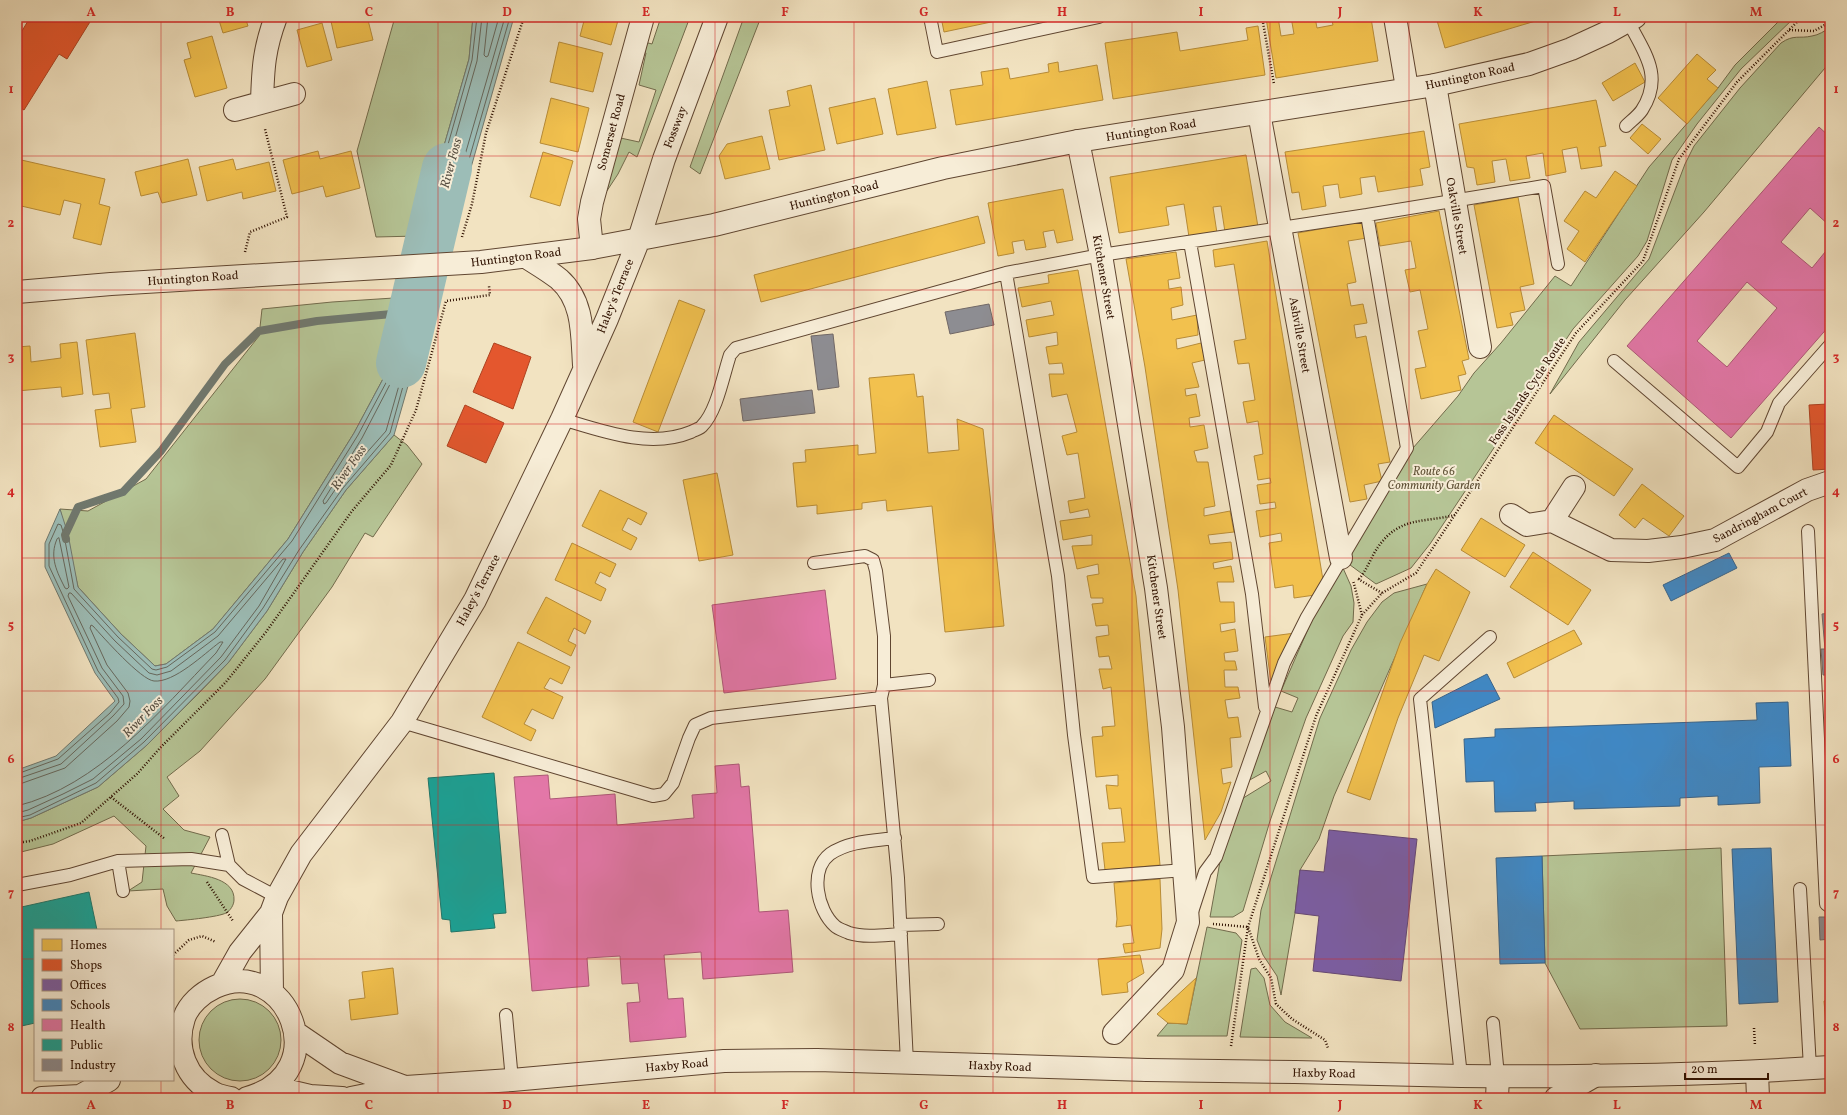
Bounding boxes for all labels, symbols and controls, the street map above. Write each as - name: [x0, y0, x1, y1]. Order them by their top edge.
- text: A: [86, 4, 96, 22]
- text: B: [226, 4, 235, 22]
- text: C: [365, 4, 373, 22]
- text: D: [502, 4, 512, 22]
- text: E: [642, 4, 650, 22]
- text: F: [781, 4, 789, 22]
- text: G: [919, 4, 929, 22]
- text: H: [1057, 4, 1067, 22]
- text: I: [1199, 4, 1204, 22]
- text: J: [1337, 4, 1343, 22]
- text: K: [1473, 4, 1483, 22]
- text: L: [1613, 4, 1621, 22]
- text: M: [1750, 4, 1763, 22]
- street label: Huntington Road: [1424, 60, 1517, 94]
- text: 1: [8, 81, 14, 99]
- text: 1: [1833, 81, 1839, 99]
- street label: Somerset Road: [594, 92, 630, 172]
- street label: Fossway: [661, 104, 691, 151]
- street label: Huntington Road: [1105, 116, 1198, 146]
- water label: River Foss: [437, 136, 467, 191]
- street label: Oakville Street: [1441, 176, 1471, 256]
- street label: Huntington Road: [788, 177, 881, 215]
- text: 2: [8, 215, 15, 233]
- text: 2: [1833, 215, 1840, 233]
- street label: Kitchener Street: [1088, 234, 1118, 321]
- street label: Huntington Road: [470, 244, 563, 271]
- street label: Haley's Terrace: [594, 256, 638, 336]
- street label: Huntington Road: [147, 268, 239, 290]
- street label: Ashville Street: [1284, 296, 1314, 374]
- street label: Foss Islands Cycle Route: [1486, 334, 1570, 449]
- text: 3: [8, 349, 15, 367]
- text: 3: [1833, 349, 1840, 367]
- water label: River Foss: [328, 442, 372, 494]
- park label: Route 66 Community Garden: [1388, 464, 1480, 494]
- text: 4: [7, 483, 15, 501]
- text: 4: [1832, 483, 1840, 501]
- street label: Sandringham Court: [1710, 484, 1811, 548]
- street label: Haley's Terrace: [453, 551, 505, 629]
- street label: Kitchener Street: [1142, 554, 1170, 641]
- text: 5: [8, 617, 14, 635]
- text: 5: [1833, 617, 1839, 635]
- water label: River Foss: [119, 692, 168, 742]
- text: 6: [7, 751, 15, 769]
- text: 6: [1832, 751, 1840, 769]
- text: 7: [8, 885, 14, 903]
- text: 7: [1833, 885, 1839, 903]
- legend: [34, 929, 174, 1081]
- text: Homes: [70, 938, 107, 954]
- text: Shops: [70, 958, 102, 974]
- text: Offices: [70, 978, 106, 994]
- text: Schools: [70, 998, 110, 1014]
- text: Health: [70, 1018, 106, 1034]
- text: 8: [7, 1019, 15, 1037]
- text: 8: [1832, 1019, 1840, 1037]
- text: Public: [70, 1038, 103, 1054]
- street label: Haxby Road: [645, 1055, 710, 1077]
- scale bar: [1685, 1055, 1768, 1081]
- text: Industry: [70, 1058, 116, 1074]
- street label: Haxby Road: [968, 1058, 1032, 1076]
- text: 20 m: [1691, 1062, 1718, 1078]
- street label: Haxby Road: [1292, 1065, 1356, 1083]
- text: A: [86, 1097, 96, 1115]
- text: B: [226, 1097, 235, 1115]
- text: C: [365, 1097, 373, 1115]
- text: D: [502, 1097, 512, 1115]
- text: E: [642, 1097, 650, 1115]
- text: F: [781, 1097, 789, 1115]
- text: G: [919, 1097, 929, 1115]
- text: H: [1057, 1097, 1067, 1115]
- text: I: [1199, 1097, 1204, 1115]
- text: J: [1337, 1097, 1343, 1115]
- text: K: [1473, 1097, 1483, 1115]
- text: L: [1613, 1097, 1621, 1115]
- text: M: [1750, 1097, 1763, 1115]

